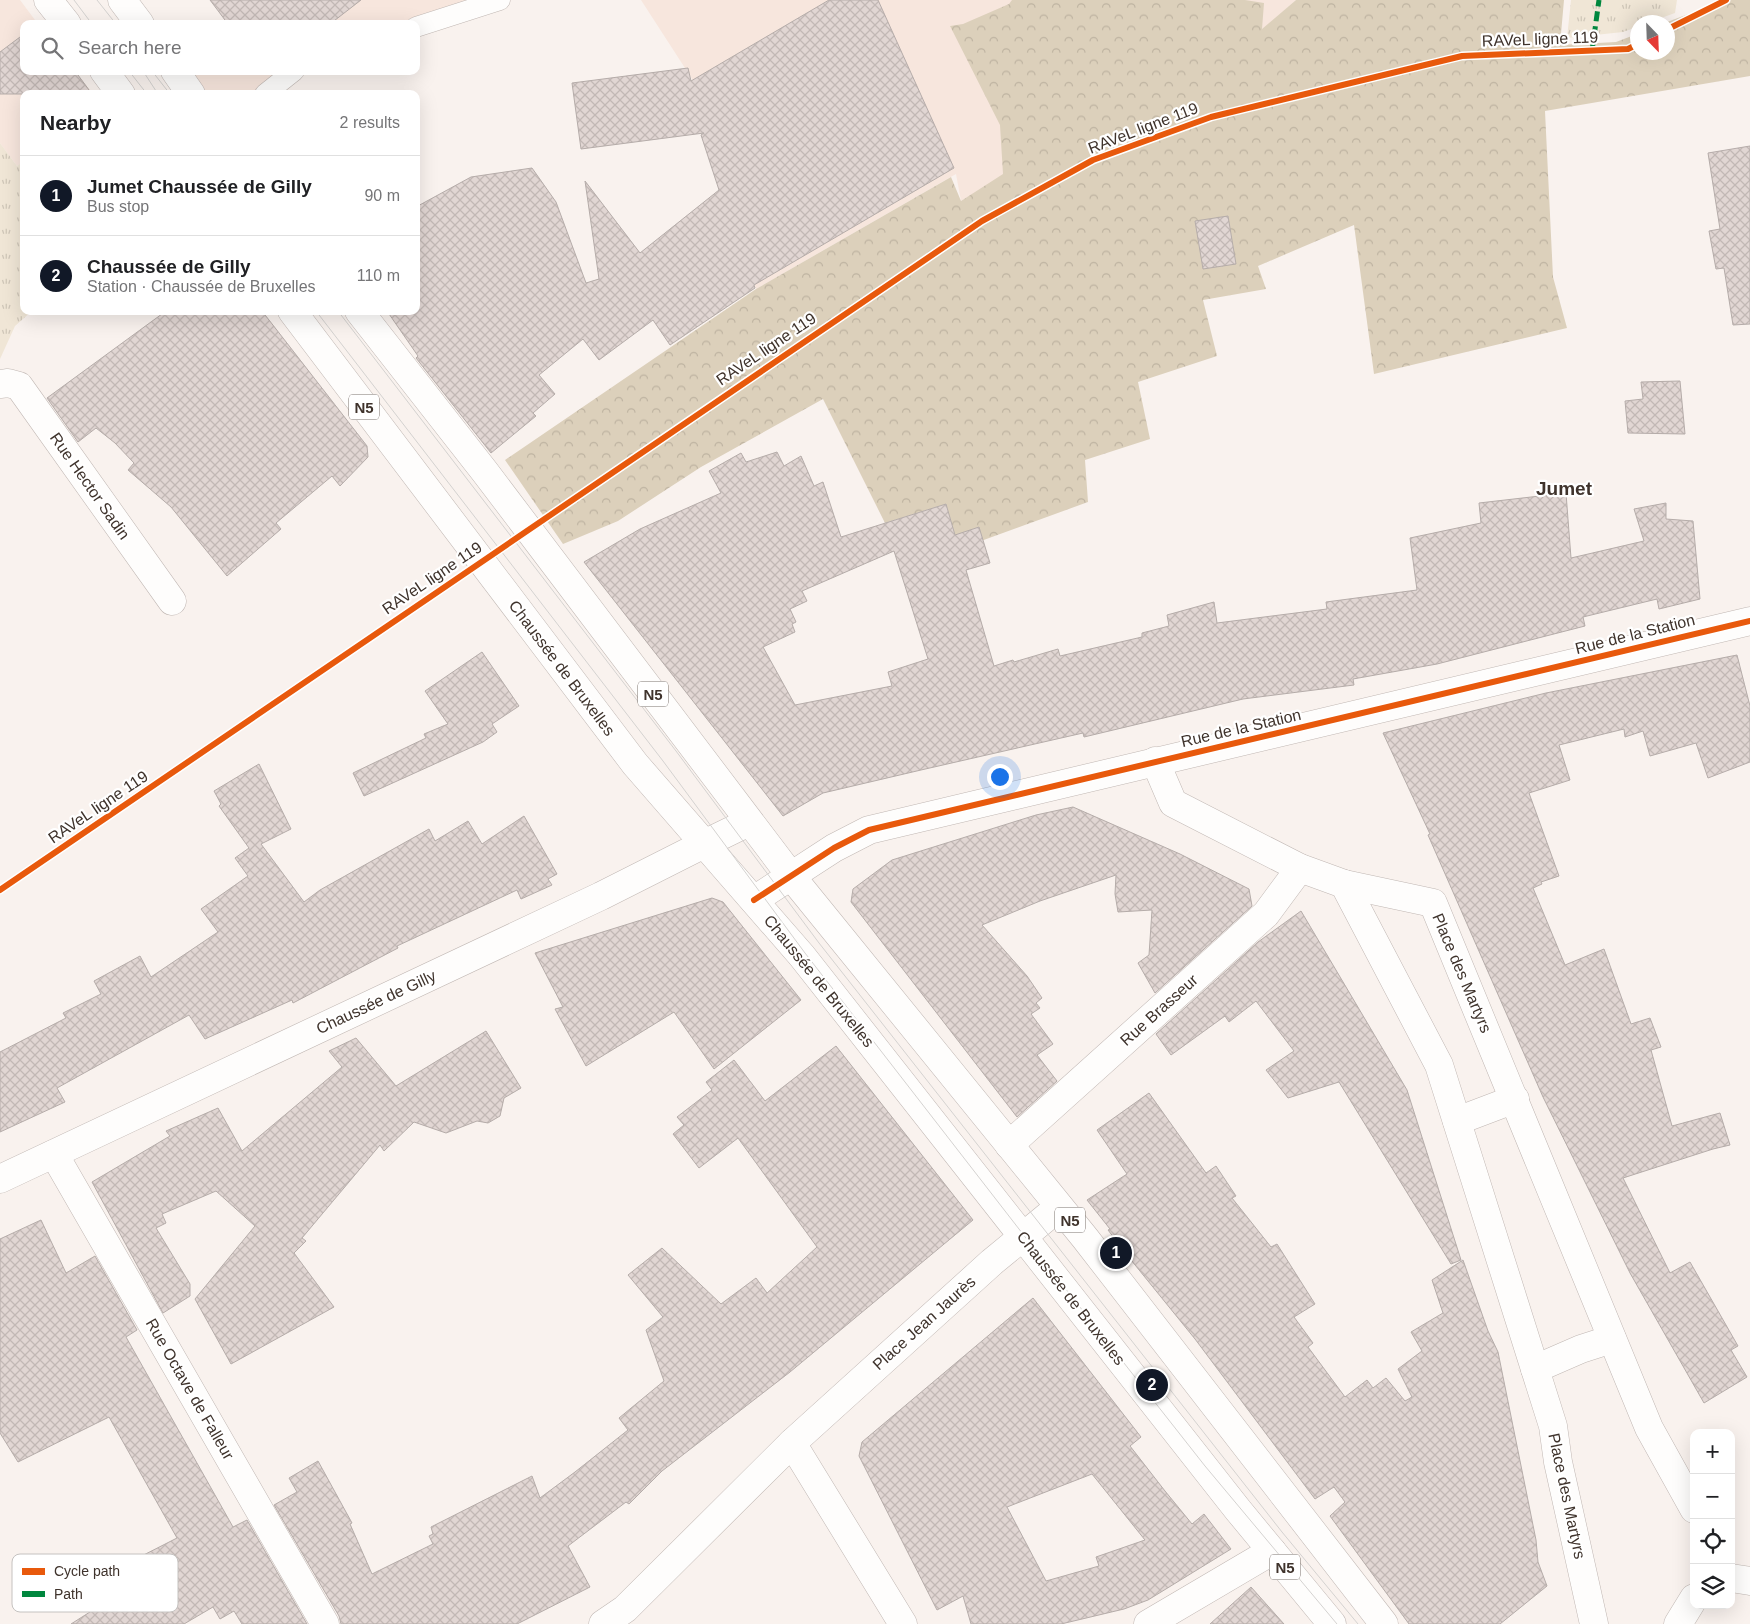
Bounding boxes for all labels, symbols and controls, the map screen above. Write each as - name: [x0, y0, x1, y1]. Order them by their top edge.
- north arrow: [1630, 15, 1675, 60]
- search box: [20, 20, 420, 75]
- street label: RAVeL ligne 119: [1482, 28, 1598, 50]
- icon: search: [38, 34, 66, 62]
- text: Search here: [78, 37, 182, 58]
- street label: RAVeL ligne 119: [1086, 99, 1200, 157]
- text: Nearby: [40, 111, 111, 134]
- text: 2 results: [340, 114, 400, 131]
- text: Jumet Chaussée de Gilly: [87, 176, 312, 197]
- text: 1: [52, 187, 60, 204]
- text: 90 m: [364, 187, 400, 204]
- text: Bus stop: [87, 198, 149, 215]
- text: Chaussée de Gilly: [87, 256, 251, 277]
- text: 2: [52, 267, 60, 284]
- text: 110 m: [357, 267, 400, 284]
- text: Station · Chaussée de Bruxelles: [87, 278, 316, 295]
- street label: RAVeL ligne 119: [713, 309, 819, 389]
- road number: N5: [349, 394, 379, 420]
- street label: Rue Hector Sadin: [47, 429, 133, 543]
- district label: Jumet: [1536, 478, 1593, 499]
- street label: RAVeL ligne 119: [379, 538, 485, 618]
- street label: Chaussée de Bruxelles: [506, 597, 618, 739]
- street label: Rue de la Station: [1573, 611, 1697, 657]
- road number: N5: [638, 682, 668, 706]
- street label: Rue de la Station: [1179, 706, 1303, 750]
- your location: [987, 764, 1013, 790]
- street label: RAVeL ligne 119: [45, 767, 151, 847]
- street label: Place des Martyrs: [1429, 911, 1495, 1035]
- street label: Chaussée de Bruxelles: [761, 912, 877, 1050]
- street label: Chaussée de Gilly: [314, 967, 438, 1037]
- street label: Rue Brasseur: [1117, 971, 1202, 1049]
- road number: N5: [1055, 1208, 1085, 1232]
- street label: Chaussée de Bruxelles: [1014, 1228, 1128, 1368]
- pin: 1: [1100, 1234, 1132, 1272]
- street label: Place Jean Jaurès: [869, 1273, 979, 1373]
- street label: Rue Octave de Falleur: [143, 1315, 238, 1463]
- pin: 2: [1136, 1366, 1168, 1404]
- map controls: [1690, 1429, 1735, 1609]
- button: +: [1690, 1429, 1735, 1474]
- street label: Place des Martyrs: [1545, 1432, 1589, 1560]
- button: −: [1690, 1474, 1735, 1519]
- button: locate: [1690, 1519, 1735, 1564]
- legend: [12, 1554, 178, 1612]
- road number: N5: [1270, 1554, 1300, 1580]
- text: Cycle path: [54, 1563, 120, 1579]
- button: layers: [1690, 1564, 1735, 1609]
- text: Path: [54, 1586, 83, 1602]

